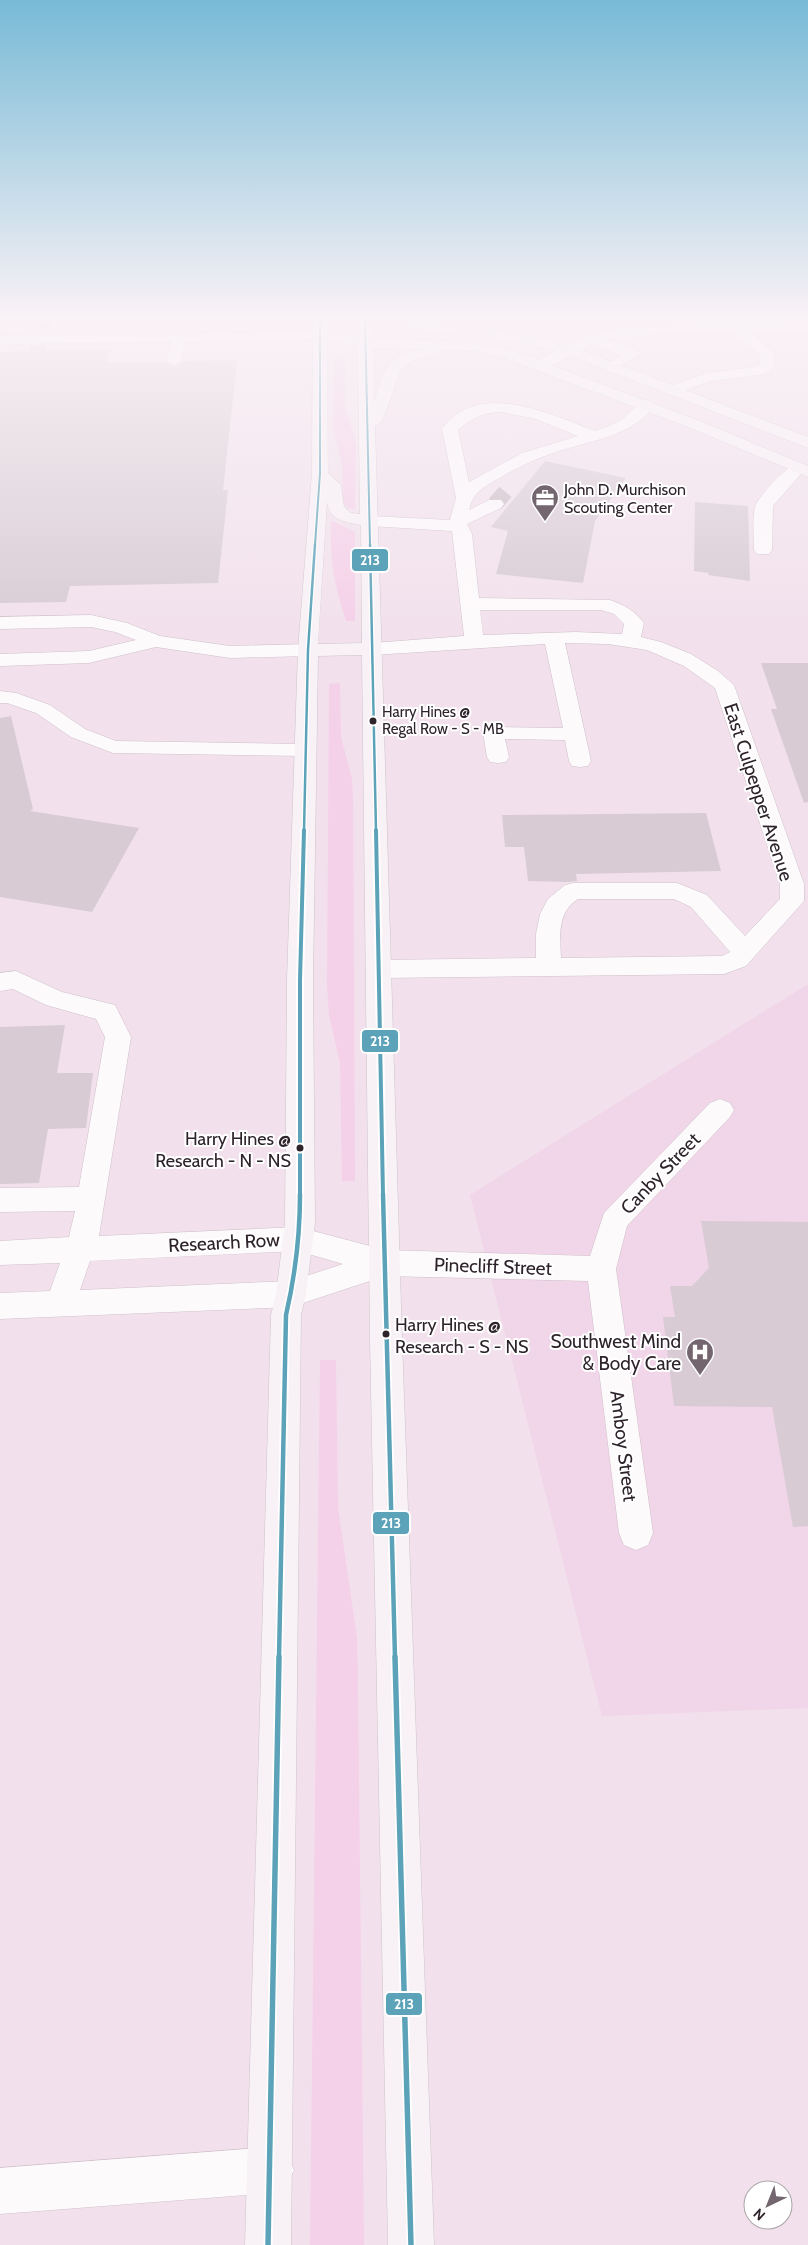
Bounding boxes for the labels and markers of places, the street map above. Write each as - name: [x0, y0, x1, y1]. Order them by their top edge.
- place label: John D. Murchison Scouting Center: [563, 480, 686, 517]
- office icon: John D. Murchison Scouting Center: [530, 483, 560, 522]
- place label: Harry Hines @ Regal Row - S - MB: [382, 703, 504, 738]
- marker: Harry Hines @ Regal Row - S - MB: [368, 716, 378, 726]
- place label: Harry Hines @ Research - N - NS: [155, 1128, 291, 1172]
- marker: Harry Hines @ Research - N - NS: [295, 1143, 305, 1153]
- place label: Harry Hines @ Research - S - NS: [395, 1314, 529, 1358]
- marker: Harry Hines @ Research - S - NS: [381, 1329, 391, 1339]
- place label: Southwest Mind & Body Care: [551, 1330, 681, 1375]
- hospital icon: Southwest Mind & Body Care: [685, 1337, 715, 1376]

